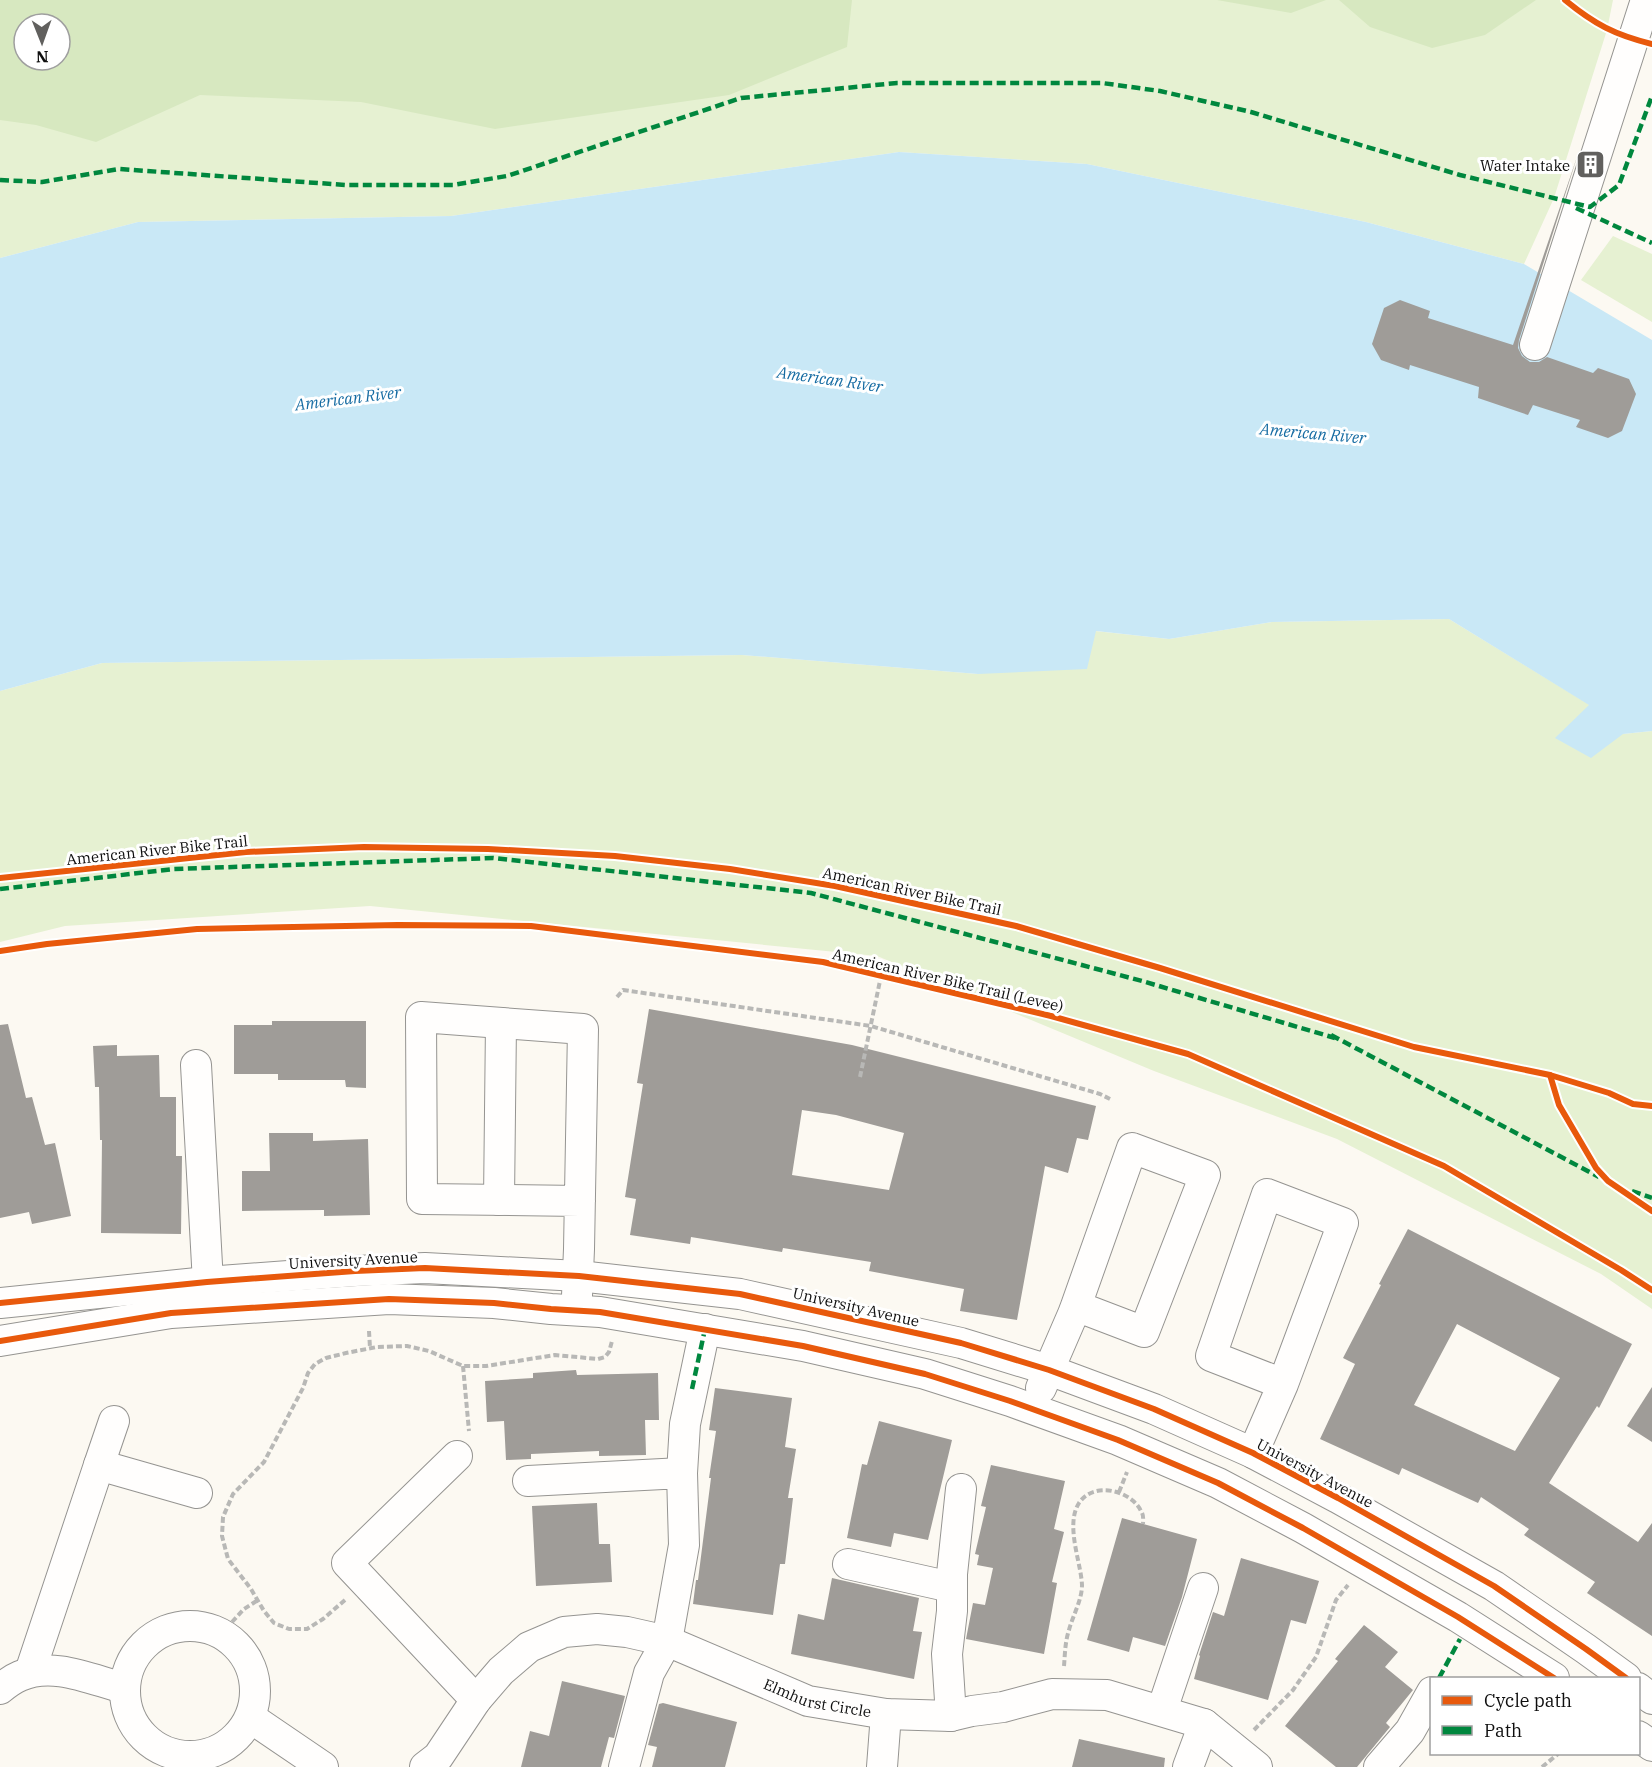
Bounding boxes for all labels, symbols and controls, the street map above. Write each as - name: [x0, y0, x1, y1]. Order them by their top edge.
- north arrow: [12, 12, 72, 72]
- text: N: [36, 47, 49, 67]
- building icon: Water Intake: [1575, 149, 1607, 181]
- place label: Water Intake: [1480, 156, 1570, 175]
- water label: American River: [775, 362, 885, 396]
- water label: American River: [293, 381, 403, 415]
- water label: American River: [1258, 418, 1368, 448]
- street label: American River Bike Trail: [65, 831, 249, 869]
- street label: American River Bike Trail: [821, 863, 1003, 919]
- street label: American River Bike Trail (Levee): [831, 944, 1065, 1016]
- street label: University Avenue: [288, 1247, 418, 1273]
- street label: University Avenue: [791, 1283, 921, 1331]
- street label: University Avenue: [1253, 1434, 1377, 1512]
- street label: Elmhurst Circle: [761, 1674, 873, 1721]
- legend: [1430, 1677, 1640, 1755]
- text: Cycle path: [1484, 1689, 1572, 1712]
- text: Path: [1484, 1719, 1522, 1742]

